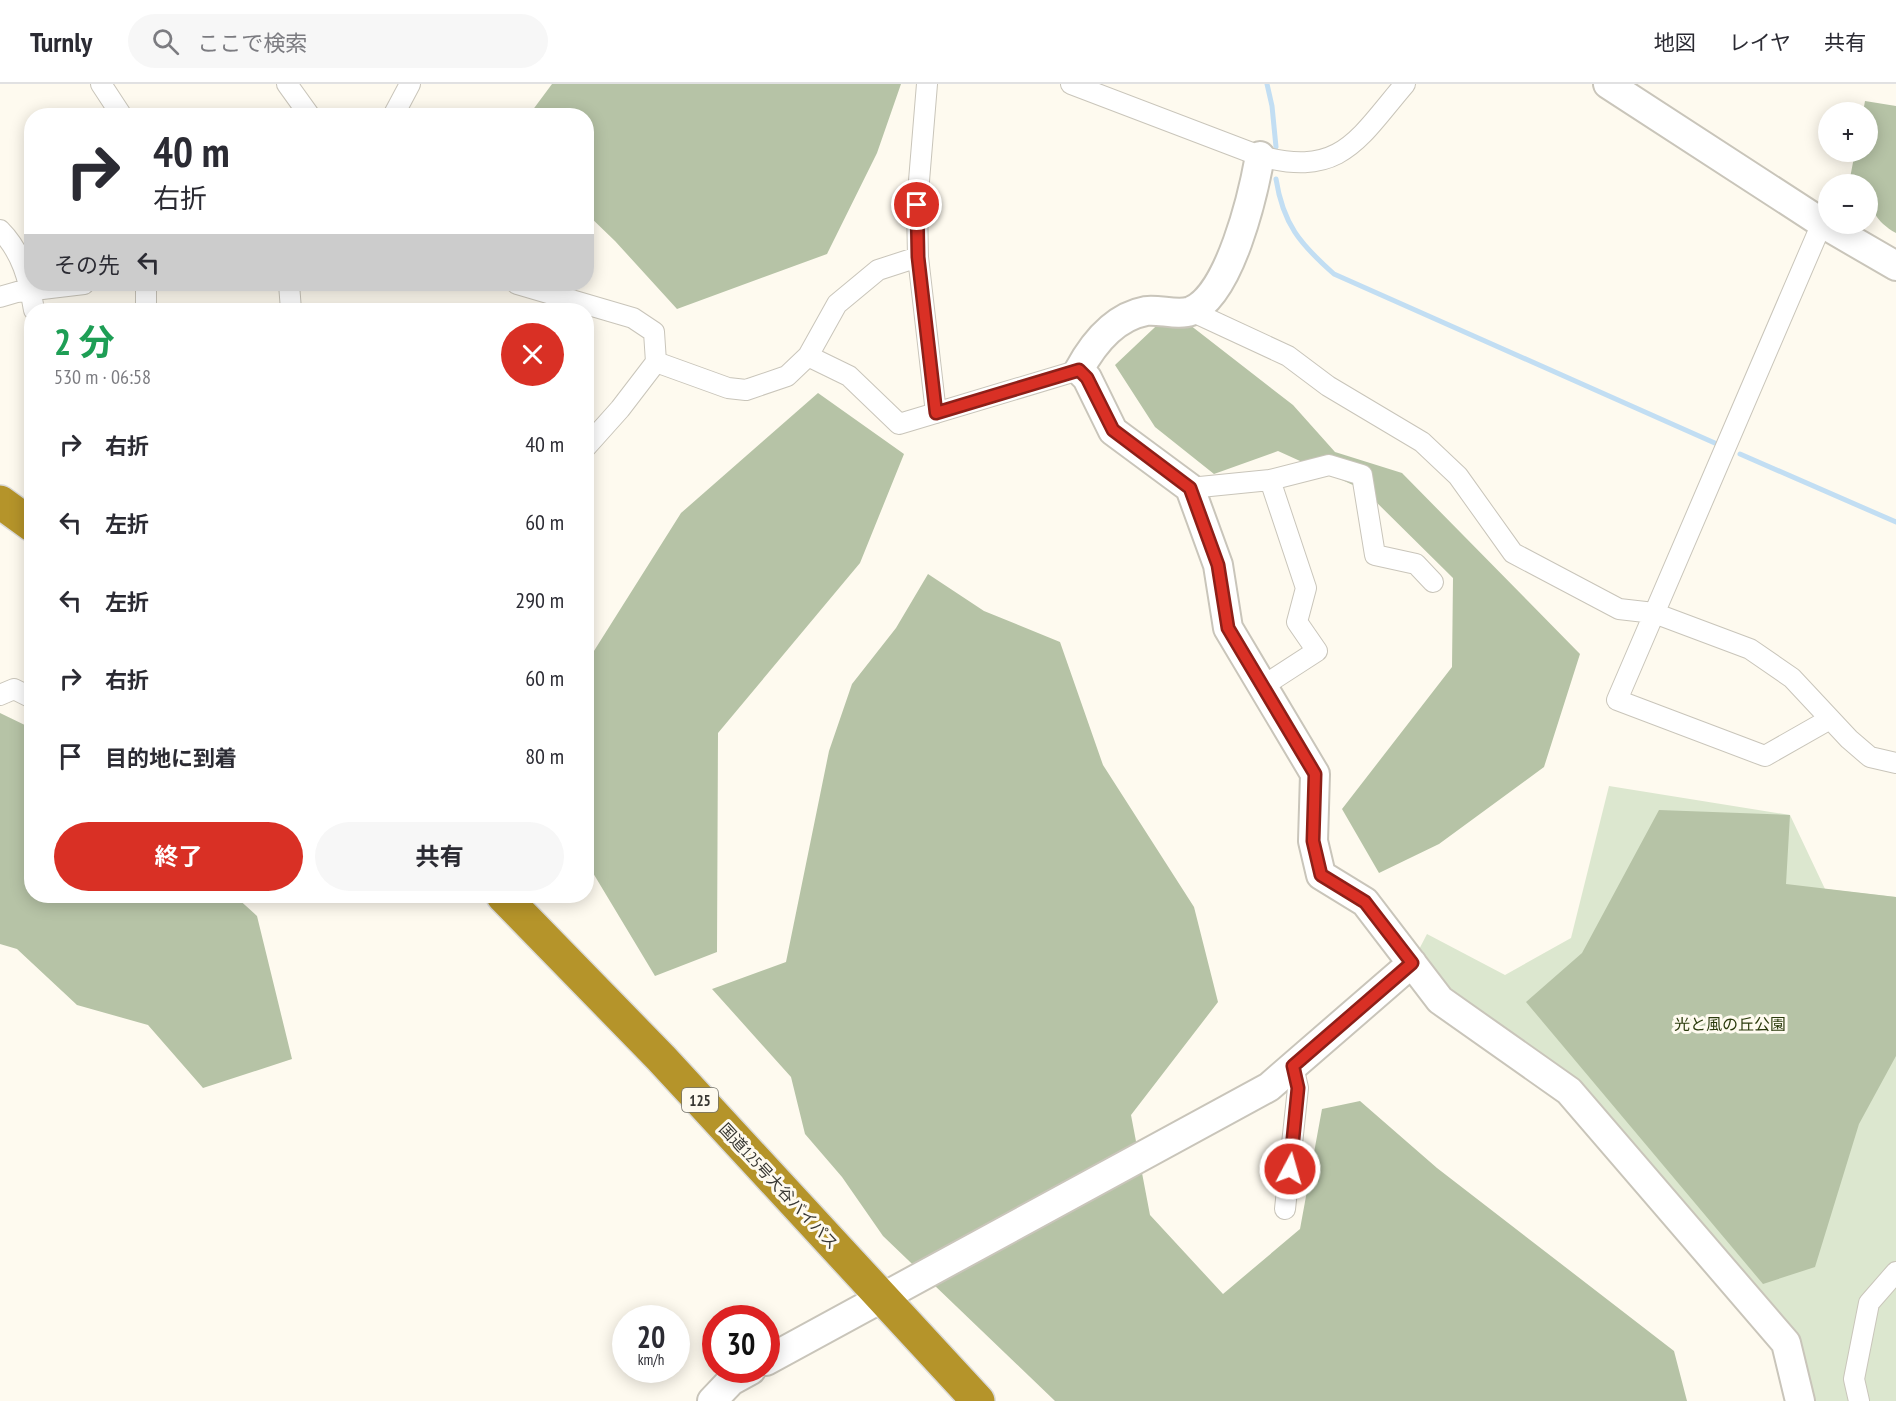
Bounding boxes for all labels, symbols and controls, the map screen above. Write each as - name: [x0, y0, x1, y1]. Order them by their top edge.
- search box: [128, 14, 548, 68]
- text: Turnly: [30, 23, 92, 60]
- icon: search: [149, 25, 182, 58]
- text: ここで検索: [197, 29, 307, 57]
- text: 地図: [1654, 29, 1696, 56]
- text: レイヤ: [1729, 29, 1791, 56]
- text: 共有: [1824, 29, 1866, 56]
- map controls: [1818, 102, 1878, 234]
- button: +: [1818, 102, 1878, 162]
- text: 40 m: [153, 124, 230, 179]
- icon: right: [54, 132, 132, 210]
- button: −: [1818, 174, 1878, 234]
- pin: [891, 179, 942, 230]
- text: 右折: [153, 181, 207, 215]
- icon: arrive: [900, 188, 933, 221]
- icon: left: [132, 246, 165, 279]
- text: その先: [54, 251, 120, 279]
- text: 2 分: [54, 318, 115, 365]
- button: close: [501, 323, 564, 386]
- text: 530 m · 06:58: [54, 364, 151, 390]
- icon: right: [54, 428, 87, 461]
- text: 40 m: [525, 430, 564, 458]
- text: 右折: [105, 432, 149, 460]
- icon: left: [54, 506, 87, 539]
- text: 60 m: [525, 508, 564, 536]
- text: 左折: [105, 510, 149, 538]
- icon: left: [54, 584, 87, 617]
- text: 290 m: [515, 586, 564, 614]
- text: 左折: [105, 588, 149, 616]
- icon: right: [54, 662, 87, 695]
- text: 60 m: [525, 664, 564, 692]
- text: 右折: [105, 666, 149, 694]
- icon: arrive: [54, 740, 87, 773]
- text: 80 m: [525, 742, 564, 770]
- text: 目的地に到着: [105, 744, 237, 772]
- button: 終了: [54, 822, 303, 891]
- button: 共有: [315, 822, 564, 891]
- park label: 光と風の丘公園: [1674, 1014, 1786, 1034]
- road number: 125: [682, 1088, 718, 1112]
- street label: 国道125号大谷バイパス: [715, 1119, 843, 1253]
- position arrow: [1258, 1137, 1322, 1201]
- speed limit sign: 30: [702, 1305, 780, 1383]
- text: 20: [637, 1317, 665, 1356]
- text: km/h: [638, 1350, 664, 1369]

